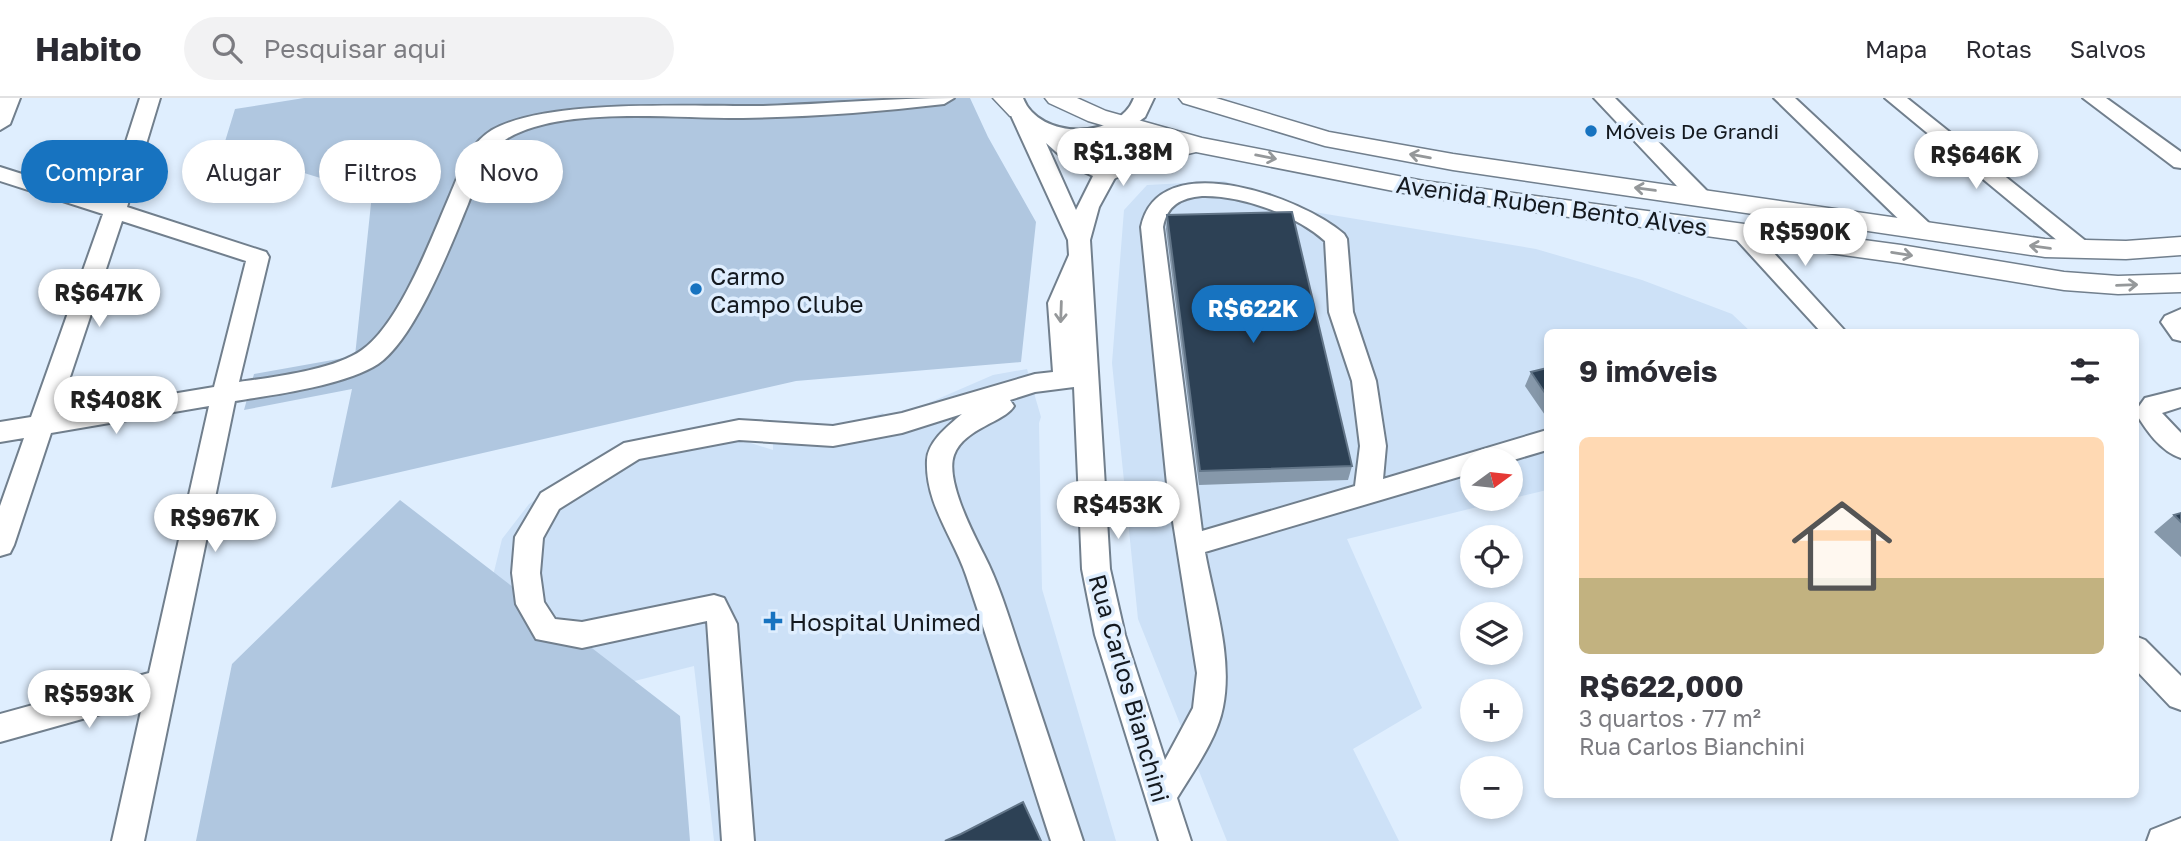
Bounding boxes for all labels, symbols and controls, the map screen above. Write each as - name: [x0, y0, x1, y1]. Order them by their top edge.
- search box: [184, 17, 674, 80]
- text: Habito: [35, 29, 142, 68]
- icon: search: [208, 29, 246, 67]
- text: Pesquisar aqui: [264, 33, 446, 64]
- text: Mapa: [1865, 34, 1927, 63]
- text: Rotas: [1965, 34, 2032, 63]
- text: Salvos: [2070, 34, 2146, 63]
- place label: Móveis De Grandi: [1605, 118, 1779, 144]
- marker: Móveis De Grandi: [1583, 123, 1599, 139]
- pin: R$1.38M: [1058, 129, 1188, 188]
- pin: R$646K: [1919, 132, 2033, 191]
- text: R$1.38M: [1073, 137, 1173, 165]
- chip: Comprar: [21, 140, 168, 203]
- chip: Alugar: [182, 140, 305, 203]
- chip: Filtros: [319, 140, 441, 203]
- chip: Novo: [455, 140, 563, 203]
- text: R$646K: [1930, 140, 2022, 168]
- one-way arrow: [1409, 149, 1432, 163]
- one-way arrow: [1254, 151, 1277, 165]
- street label: Avenida Ruben Bento Alves: [1395, 169, 1709, 241]
- one-way arrow: [1634, 182, 1657, 195]
- pin: R$590K: [1748, 208, 1862, 268]
- text: R$590K: [1759, 217, 1851, 245]
- one-way arrow: [2029, 240, 2052, 253]
- one-way arrow: [1890, 248, 1913, 261]
- place label: Carmo Campo Clube: [710, 261, 863, 318]
- pin: R$647K: [42, 270, 156, 329]
- text: R$647K: [54, 278, 144, 306]
- one-way arrow: [2116, 278, 2139, 291]
- marker: Carmo Campo Clube: [688, 281, 704, 297]
- pin: R$622K: [1196, 286, 1310, 345]
- text: R$622K: [1208, 294, 1298, 322]
- one-way arrow: [1054, 301, 1068, 324]
- icon: filters: [2066, 352, 2104, 390]
- text: 9 imóveis: [1579, 353, 1718, 389]
- pin: R$408K: [59, 376, 173, 436]
- text: R$408K: [70, 385, 162, 413]
- north arrow: [1460, 448, 1522, 511]
- map controls: [1460, 448, 1523, 819]
- pin: R$453K: [1061, 482, 1175, 541]
- icon: home: [1779, 483, 1905, 609]
- text: R$453K: [1073, 490, 1163, 518]
- pin: R$967K: [158, 494, 272, 554]
- text: R$967K: [170, 503, 260, 531]
- button: locate: [1460, 525, 1523, 588]
- street label: Rua Carlos Bianchini: [1084, 571, 1176, 805]
- button: layers: [1460, 602, 1523, 665]
- place label: Hospital Unimed: [789, 607, 981, 636]
- marker: Hospital Unimed: [763, 611, 783, 631]
- text: R$622,000: [1579, 668, 1744, 704]
- pin: R$593K: [32, 670, 146, 730]
- text: R$593K: [44, 679, 134, 707]
- button: +: [1460, 679, 1523, 742]
- text: 3 quartos · 77 m²: [1579, 704, 1761, 732]
- text: Rua Carlos Bianchini: [1579, 732, 1805, 760]
- button: −: [1460, 756, 1523, 819]

